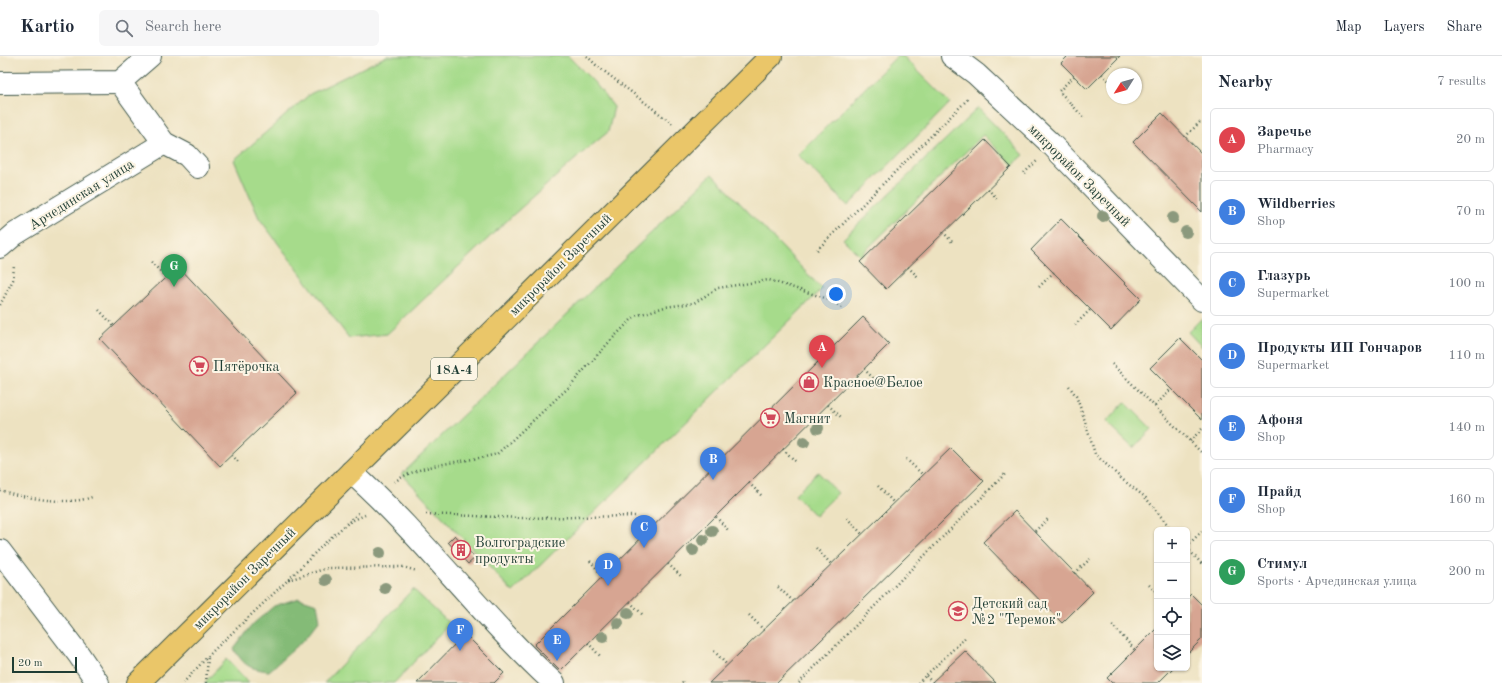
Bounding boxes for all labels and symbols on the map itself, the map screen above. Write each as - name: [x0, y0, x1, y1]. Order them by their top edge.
- north arrow: [1106, 68, 1142, 104]
- street label: микрорайон Заречный: [1026, 122, 1133, 229]
- street label: Арчединская улица: [27, 157, 136, 233]
- street label: микрорайон Заречный: [507, 211, 614, 318]
- pin: G: [161, 254, 187, 287]
- your location: [826, 284, 846, 304]
- pin: A: [809, 335, 835, 368]
- supermarket icon: Пятёрочка: [188, 355, 210, 377]
- road number: 18А-4: [431, 358, 477, 380]
- place label: Пятёрочка: [213, 360, 280, 374]
- shop icon: Красное@Белое: [798, 371, 820, 393]
- place label: Красное@Белое: [823, 376, 923, 390]
- supermarket icon: Магнит: [759, 407, 781, 429]
- place label: Магнит: [784, 412, 831, 426]
- pin: B: [700, 447, 726, 480]
- pin: C: [631, 515, 657, 548]
- street label: микрорайон Заречный: [191, 525, 298, 632]
- place label: Волгоградские продукты: [475, 536, 565, 566]
- building icon: Волгоградские продукты: [450, 539, 472, 561]
- pin: D: [595, 553, 621, 586]
- place label: Детский сад №2 "Теремок": [972, 597, 1061, 627]
- school or university icon: Детский сад №2 "Теремок": [947, 600, 969, 622]
- pin: F: [447, 618, 473, 651]
- pin: E: [544, 628, 570, 661]
- scale bar: [12, 655, 77, 674]

